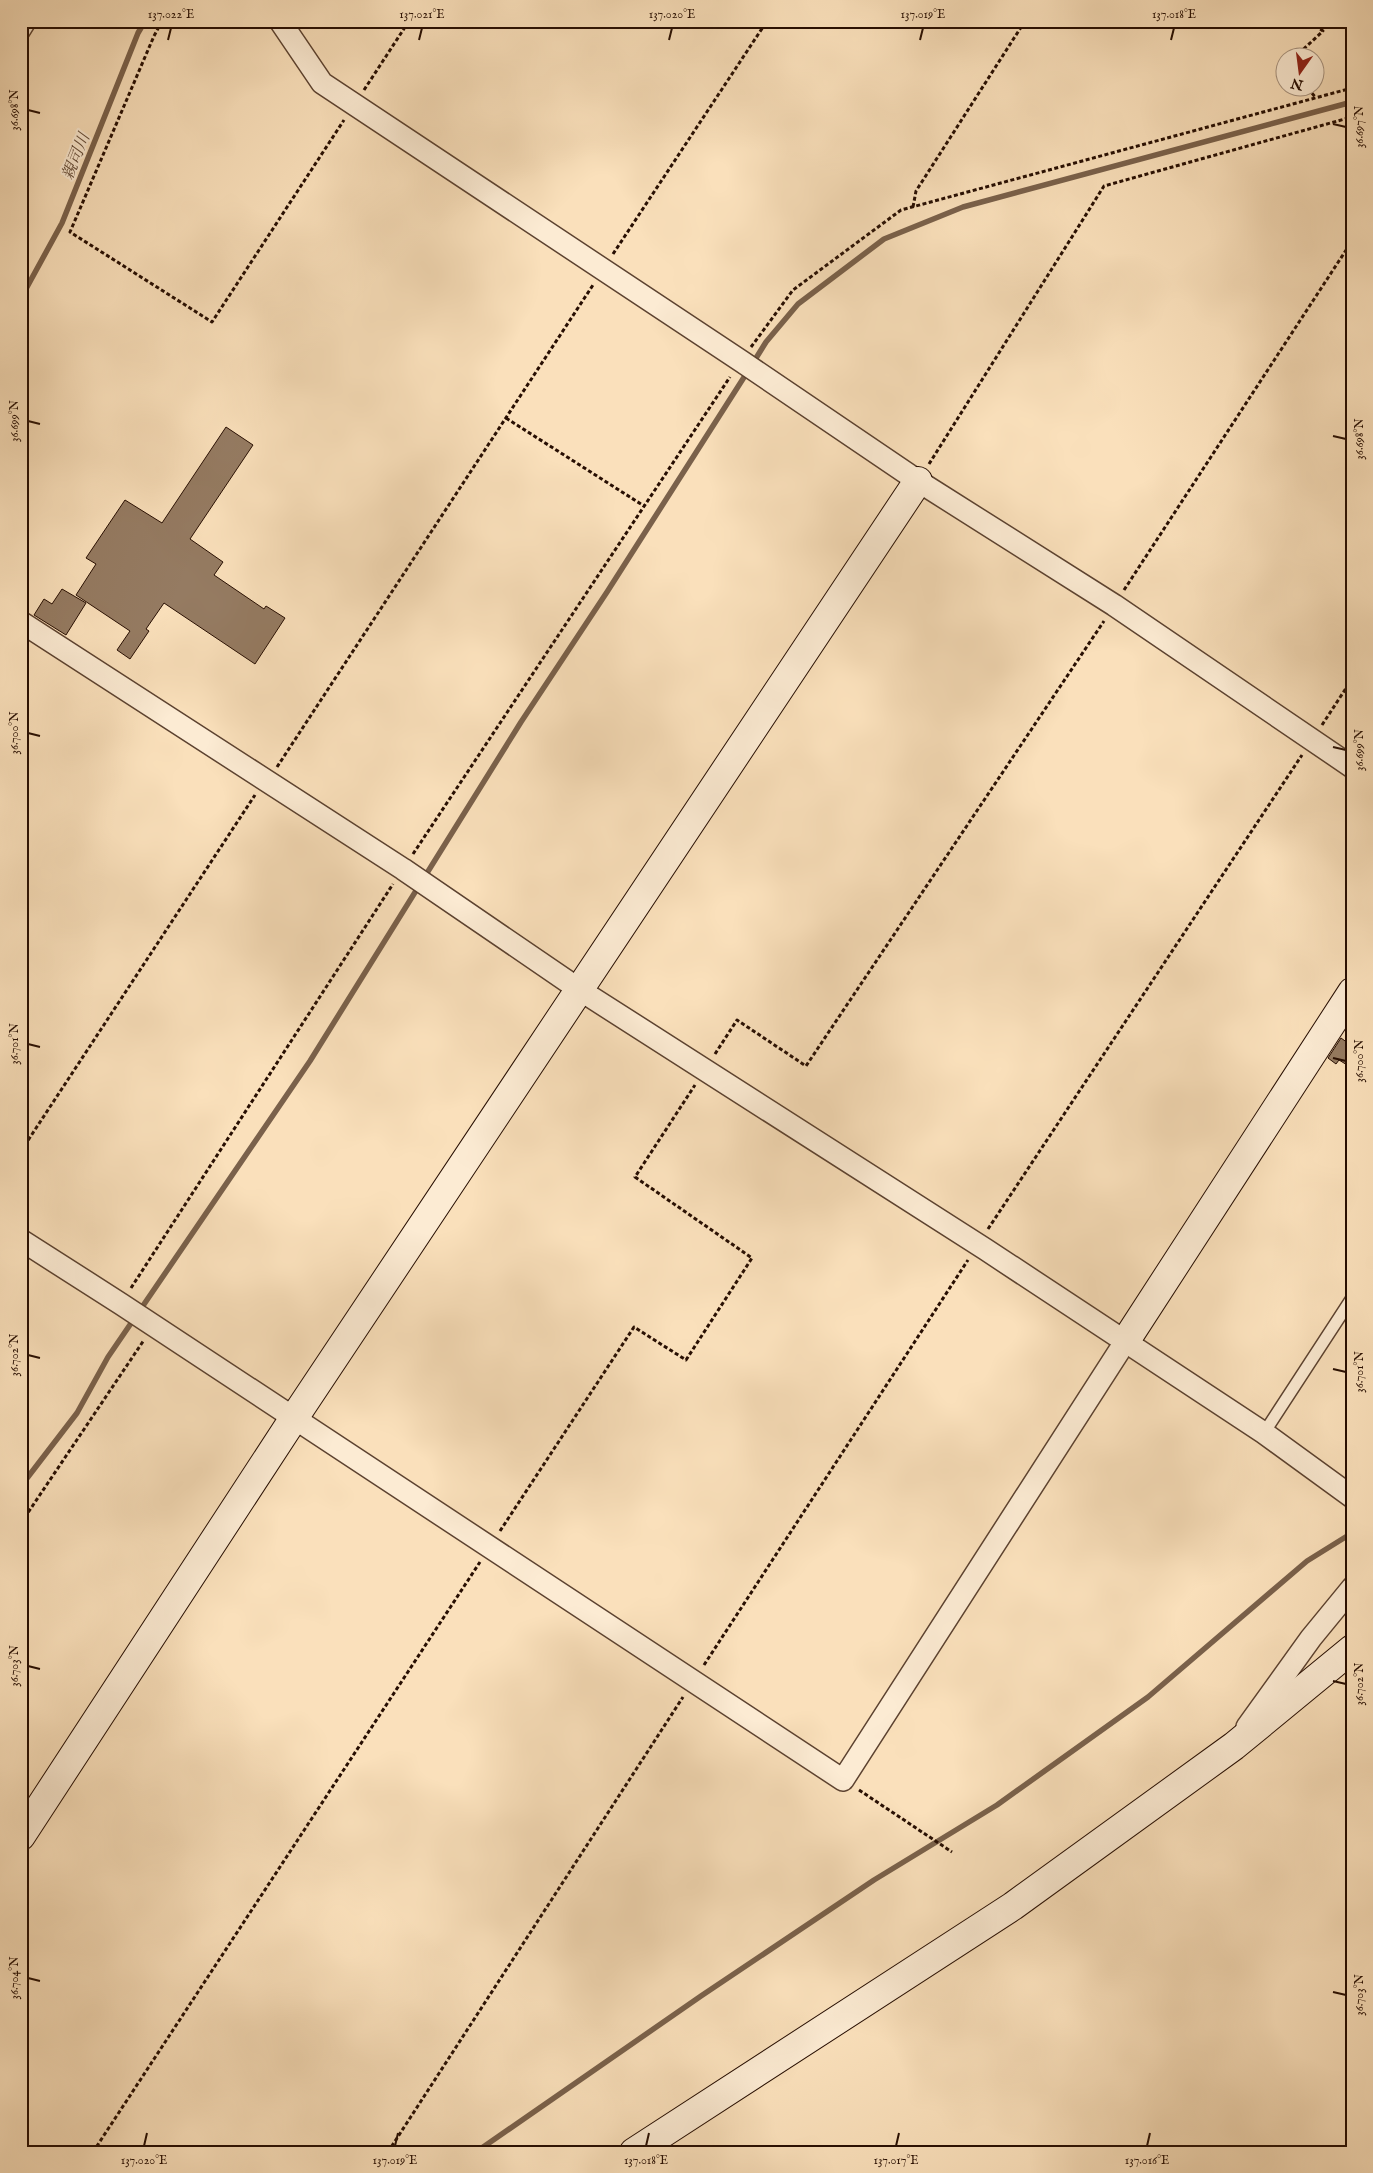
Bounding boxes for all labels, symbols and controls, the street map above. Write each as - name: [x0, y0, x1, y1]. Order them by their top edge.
- text: 137.022°E: [148, 7, 194, 22]
- text: 137.021°E: [399, 7, 445, 22]
- text: 137.020°E: [649, 7, 695, 22]
- text: 137.019°E: [901, 7, 945, 22]
- text: 137.018°E: [1152, 7, 1196, 22]
- north arrow: [1276, 48, 1326, 98]
- text: N: [1289, 73, 1306, 94]
- text: 36.698°N: [7, 89, 22, 131]
- text: 36.697°N: [1352, 105, 1367, 148]
- water label: 親司川: [59, 129, 96, 183]
- text: 36.699°N: [7, 399, 22, 442]
- text: 36.698°N: [1352, 418, 1367, 460]
- text: 36.700°N: [7, 711, 22, 755]
- text: 36.699°N: [1352, 728, 1367, 771]
- text: 36.701°N: [7, 1023, 22, 1065]
- text: 36.700°N: [1352, 1039, 1367, 1083]
- text: 36.702°N: [7, 1333, 22, 1376]
- text: 36.701°N: [1352, 1351, 1367, 1393]
- text: 36.703°N: [7, 1645, 22, 1687]
- text: 36.702°N: [1352, 1662, 1367, 1705]
- text: 36.704°N: [7, 1956, 22, 2000]
- text: 36.703°N: [1352, 1974, 1367, 2016]
- text: 137.020°E: [121, 2153, 167, 2168]
- text: 137.019°E: [373, 2153, 417, 2168]
- text: 137.018°E: [624, 2153, 668, 2168]
- text: 137.017°E: [873, 2153, 919, 2168]
- text: 137.016°E: [1125, 2153, 1169, 2168]

